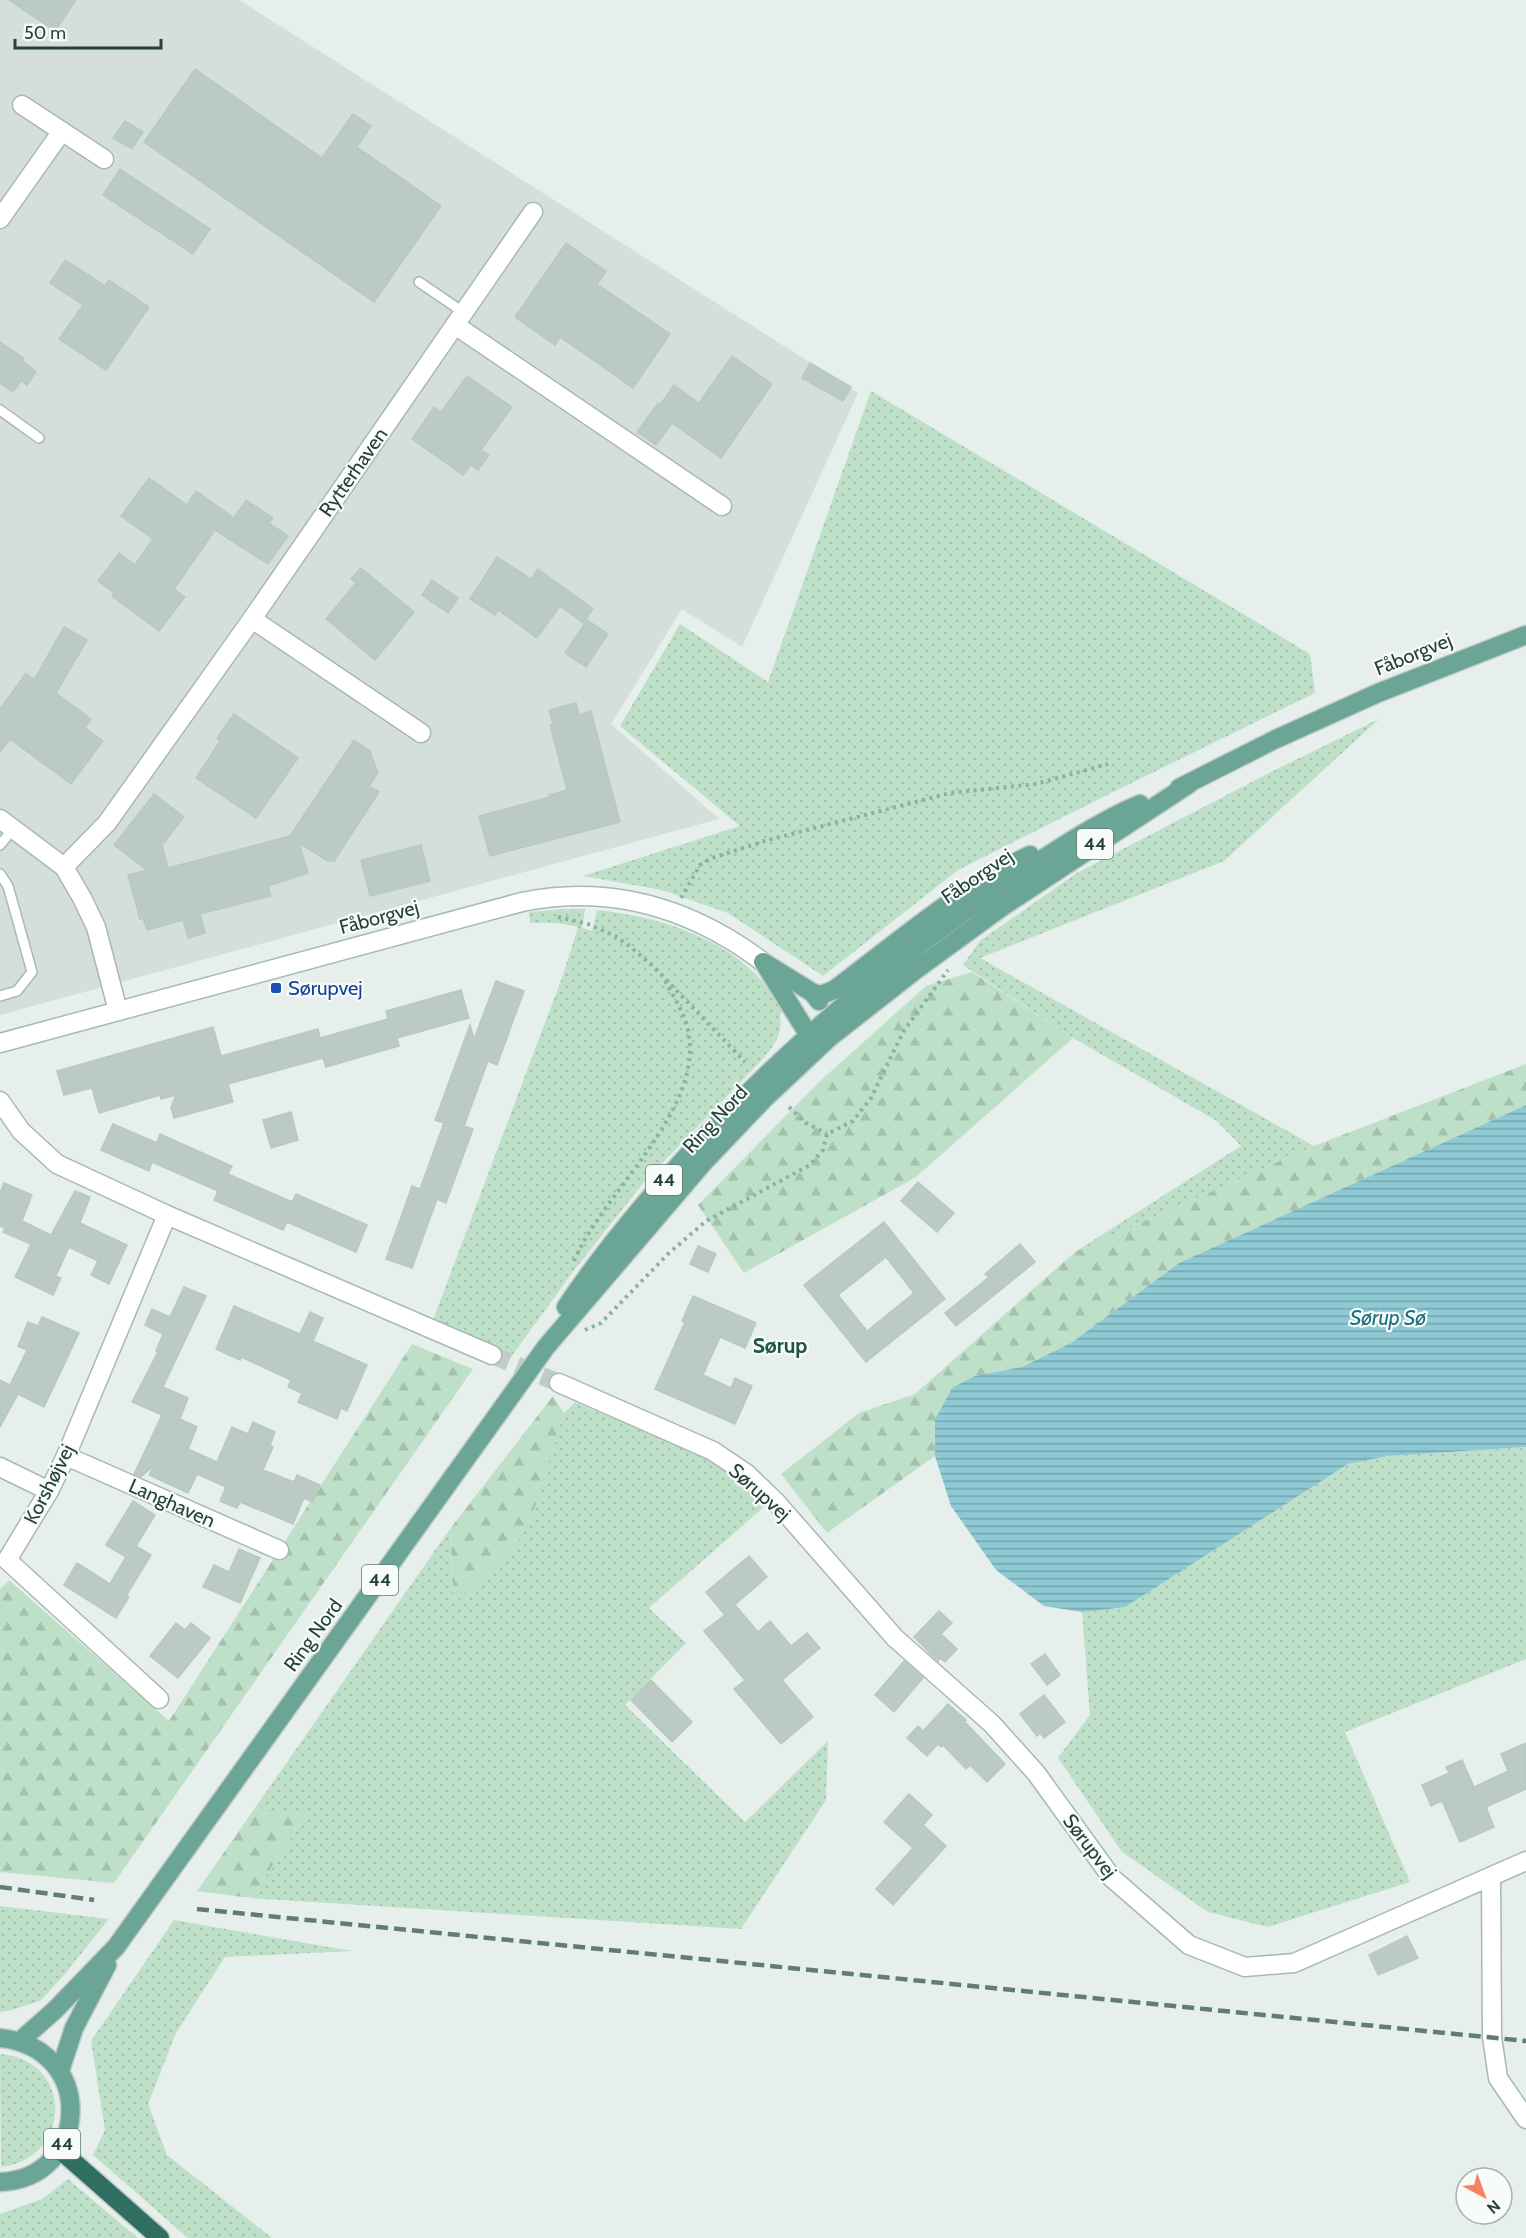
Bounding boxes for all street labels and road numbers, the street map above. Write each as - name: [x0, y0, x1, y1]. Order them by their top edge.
- street label: Rytterhaven: [314, 423, 392, 521]
- street label: Fåborgvej: [1371, 628, 1455, 680]
- road number: 44: [1077, 829, 1113, 859]
- street label: Fåborgvej: [937, 843, 1017, 909]
- street label: Fåborgvej: [337, 895, 421, 939]
- street label: Ring Nord: [678, 1080, 752, 1158]
- road number: 44: [646, 1165, 682, 1195]
- street label: Korshøjvej: [19, 1440, 79, 1528]
- street label: Sørupvej: [724, 1458, 796, 1526]
- street label: Langhaven: [125, 1473, 219, 1533]
- road number: 44: [362, 1565, 398, 1595]
- street label: Ring Nord: [279, 1594, 347, 1676]
- street label: Sørupvej: [1058, 1809, 1122, 1883]
- road number: 44: [44, 2129, 80, 2159]

